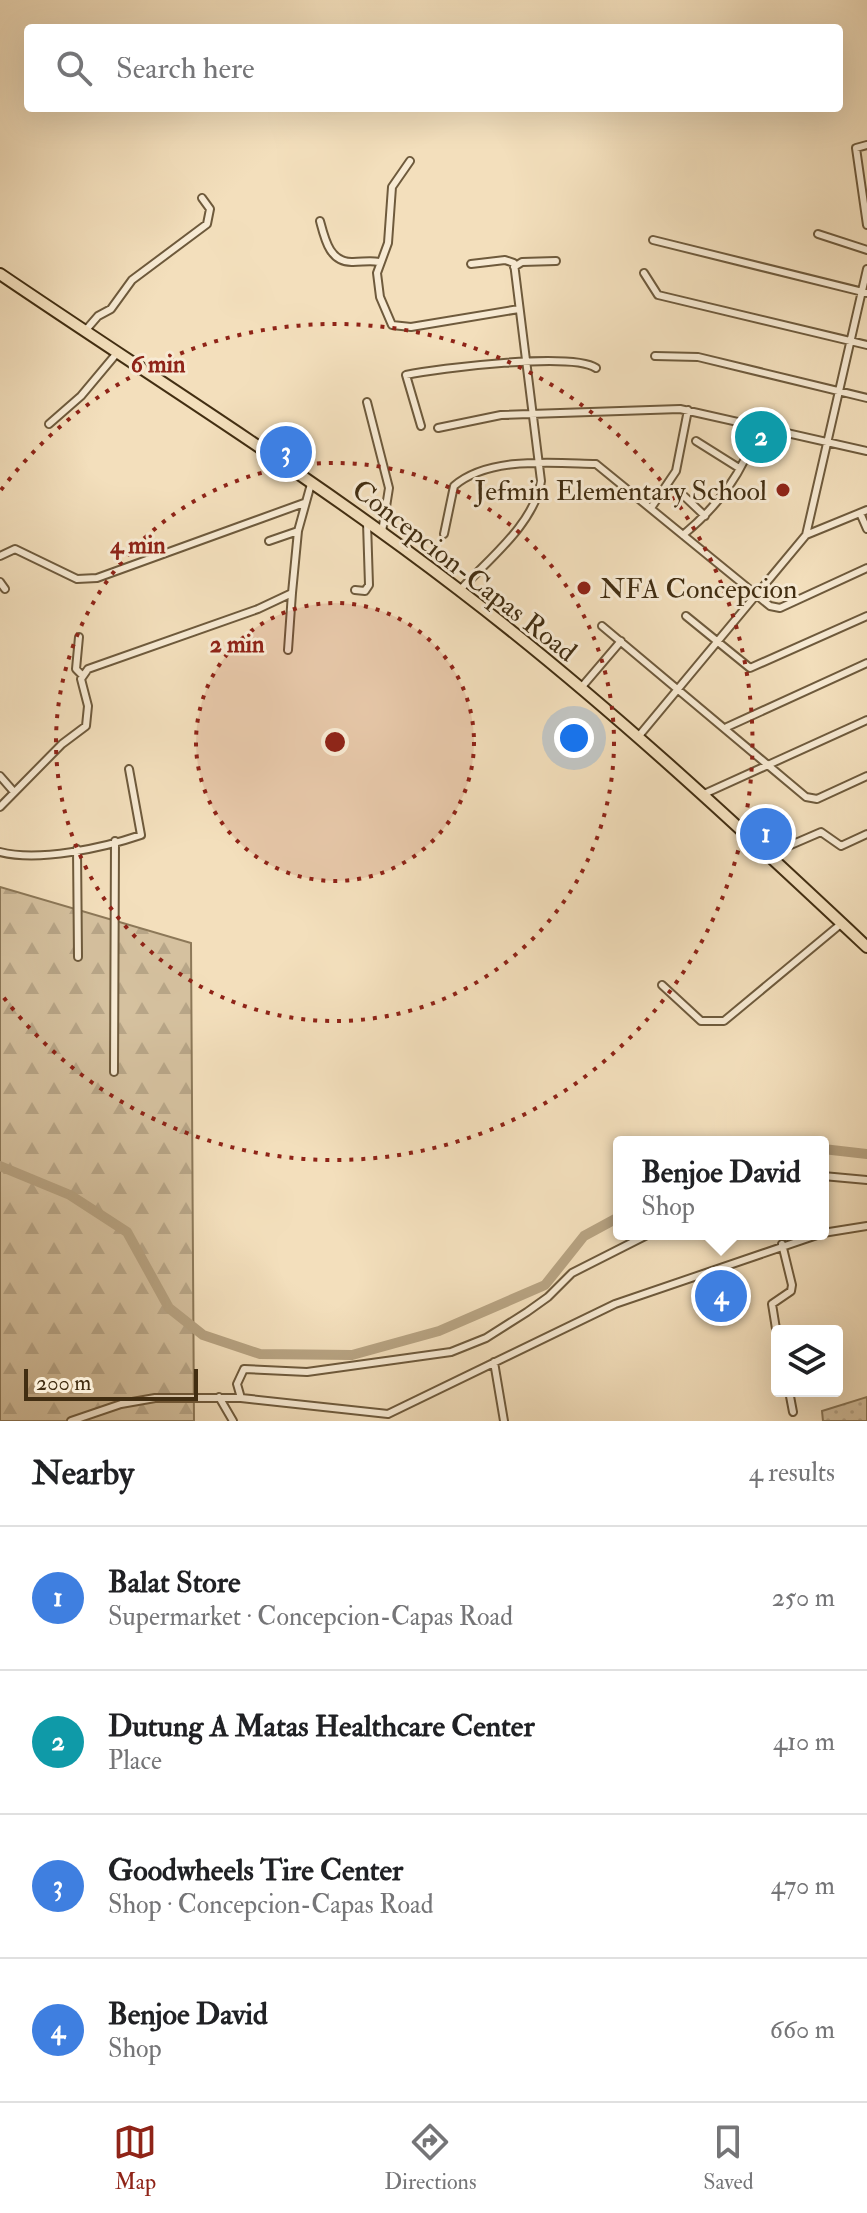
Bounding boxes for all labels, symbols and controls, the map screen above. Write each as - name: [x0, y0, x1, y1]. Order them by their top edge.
- search box: [24, 24, 843, 112]
- icon: search: [52, 46, 96, 90]
- text: Search here: [116, 50, 255, 87]
- text: 6 min: [131, 349, 186, 380]
- pin: 2: [735, 407, 787, 467]
- pin: 3: [260, 422, 312, 482]
- street label: Concepcion-Capas Road: [345, 473, 584, 670]
- place label: Jefmin Elementary School: [474, 474, 767, 509]
- marker: Jefmin Elementary School: [774, 481, 792, 499]
- text: 4 min: [109, 530, 166, 561]
- place label: NFA Concepcion: [600, 572, 797, 607]
- marker: NFA Concepcion: [575, 579, 593, 597]
- text: 2 min: [210, 629, 265, 660]
- your location: [554, 718, 594, 758]
- centre of rings: [321, 728, 349, 756]
- pin: 1: [740, 804, 792, 864]
- popup: [613, 1136, 829, 1240]
- text: Benjoe David: [641, 1154, 801, 1191]
- text: Shop: [641, 1191, 695, 1223]
- pin: 4: [695, 1266, 747, 1326]
- map controls: [771, 1325, 843, 1397]
- button: layers: [771, 1325, 843, 1397]
- scale bar: [24, 1365, 198, 1401]
- text: 200 m: [36, 1369, 91, 1397]
- text: Nearby: [32, 1452, 134, 1495]
- text: 4 results: [749, 1457, 835, 1489]
- text: Balat Store: [108, 1564, 240, 1601]
- text: 1: [53, 1582, 63, 1614]
- text: 250 m: [772, 1582, 835, 1614]
- text: Supermarket · Concepcion-Capas Road: [108, 1601, 513, 1633]
- text: Dutung A Matas Healthcare Center: [108, 1708, 535, 1745]
- text: 2: [51, 1726, 65, 1758]
- text: 410 m: [773, 1726, 835, 1758]
- text: Place: [108, 1745, 162, 1777]
- text: Goodwheels Tire Center: [108, 1852, 403, 1889]
- text: 3: [53, 1870, 63, 1902]
- text: 470 m: [771, 1870, 835, 1902]
- text: Shop · Concepcion-Capas Road: [108, 1889, 434, 1921]
- text: Benjoe David: [108, 1996, 268, 2033]
- text: 4: [51, 2014, 65, 2046]
- text: 660 m: [770, 2014, 835, 2046]
- text: Shop: [108, 2033, 162, 2065]
- tab: Map: [113, 2120, 157, 2196]
- tab: Directions: [384, 2120, 477, 2196]
- tab: Saved: [703, 2120, 754, 2196]

